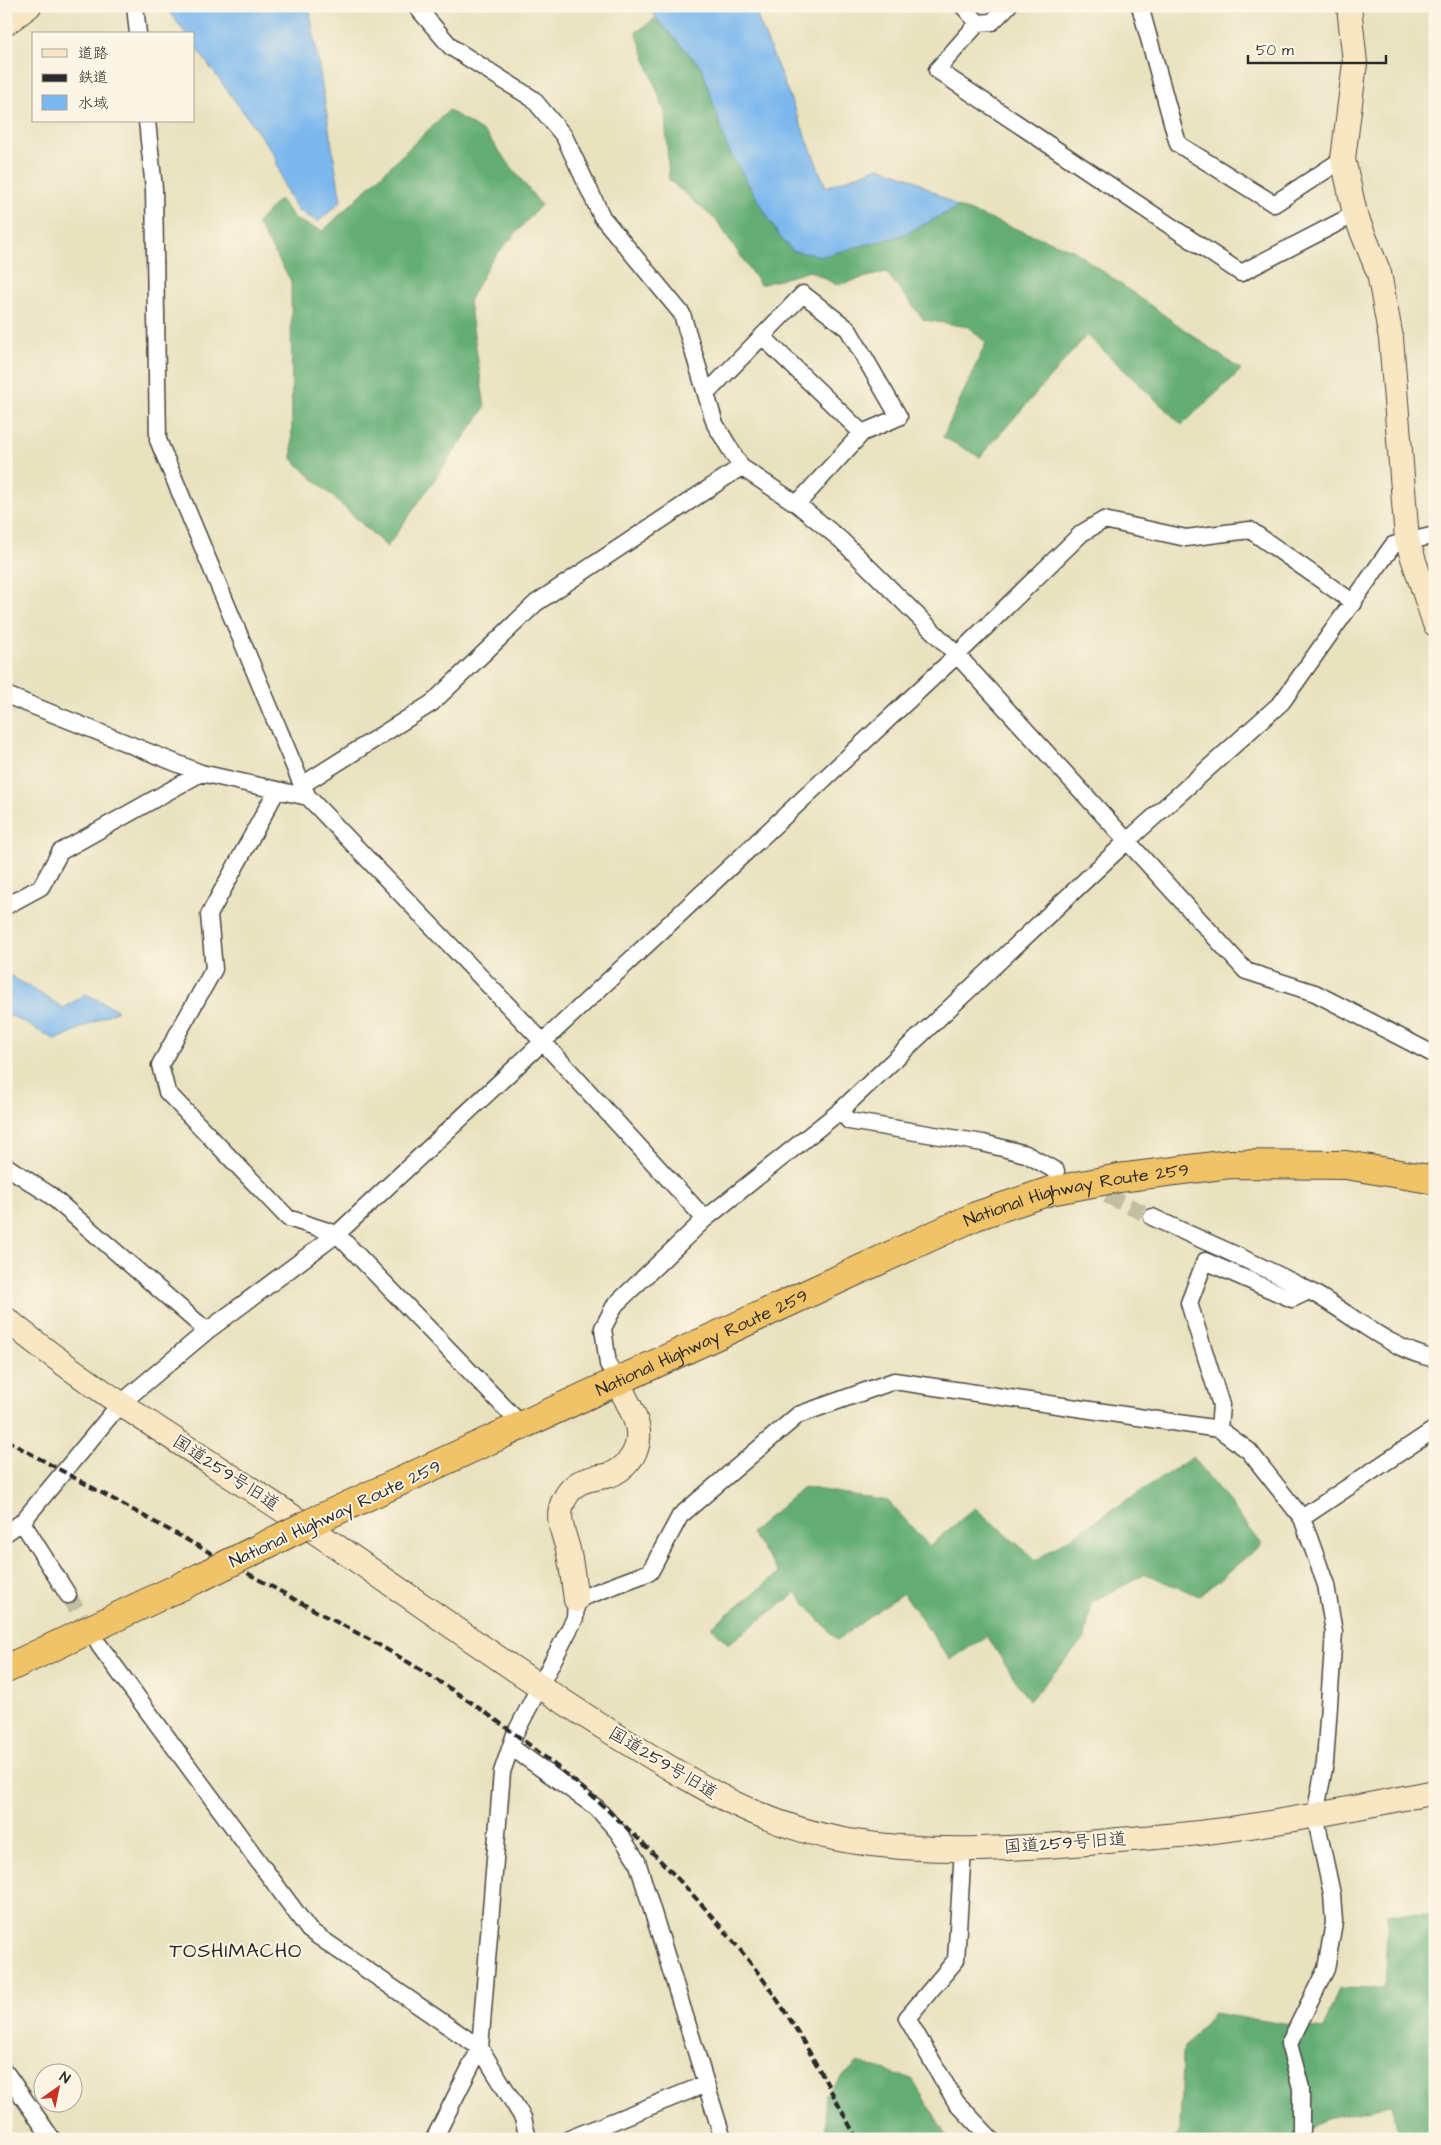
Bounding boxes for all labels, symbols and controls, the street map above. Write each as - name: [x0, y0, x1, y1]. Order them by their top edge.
- legend: [32, 32, 195, 122]
- scale bar: [1248, 32, 1386, 64]
- text: 50 m: [1256, 40, 1294, 61]
- text: 道路: [78, 43, 108, 64]
- text: 鉄道: [78, 67, 108, 88]
- text: 水域: [78, 93, 108, 114]
- street label: National Highway Route 259: [959, 1157, 1190, 1233]
- street label: National Highway Route 259: [591, 1283, 812, 1402]
- street label: 国道259号旧道: [167, 1429, 285, 1517]
- street label: National Highway Route 259: [225, 1454, 445, 1575]
- street label: 国道259号旧道: [604, 1721, 722, 1805]
- street label: 国道259号旧道: [1003, 1826, 1127, 1860]
- district label: TOSHIMACHO: [170, 1937, 302, 1965]
- north arrow: [32, 2062, 82, 2112]
- text: N: [55, 2067, 74, 2089]

